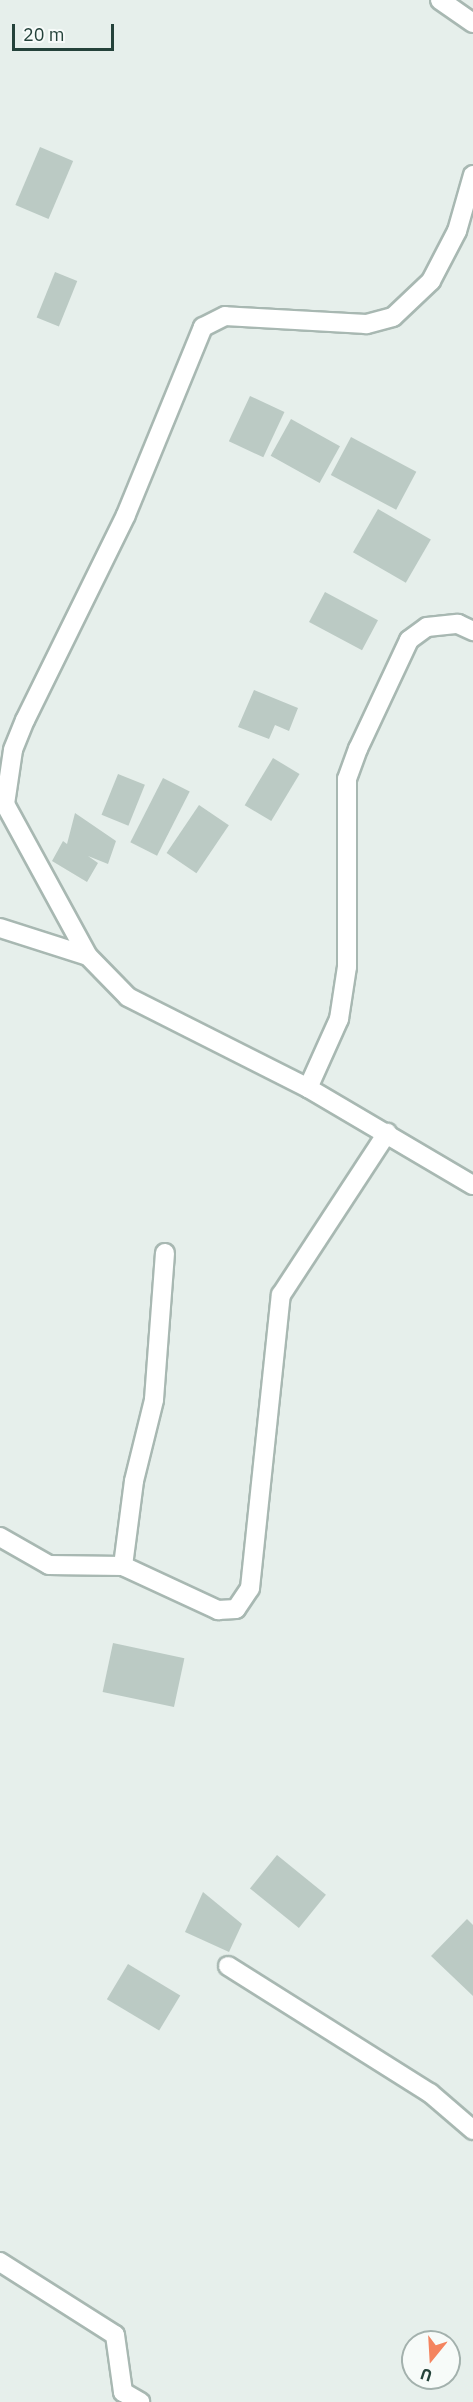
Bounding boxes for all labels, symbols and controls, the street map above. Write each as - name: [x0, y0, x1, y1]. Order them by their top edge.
- scale bar: [15, 12, 117, 50]
- text: 20 m: [23, 23, 65, 46]
- north arrow: [401, 2330, 461, 2390]
- text: U: [418, 2364, 434, 2386]

